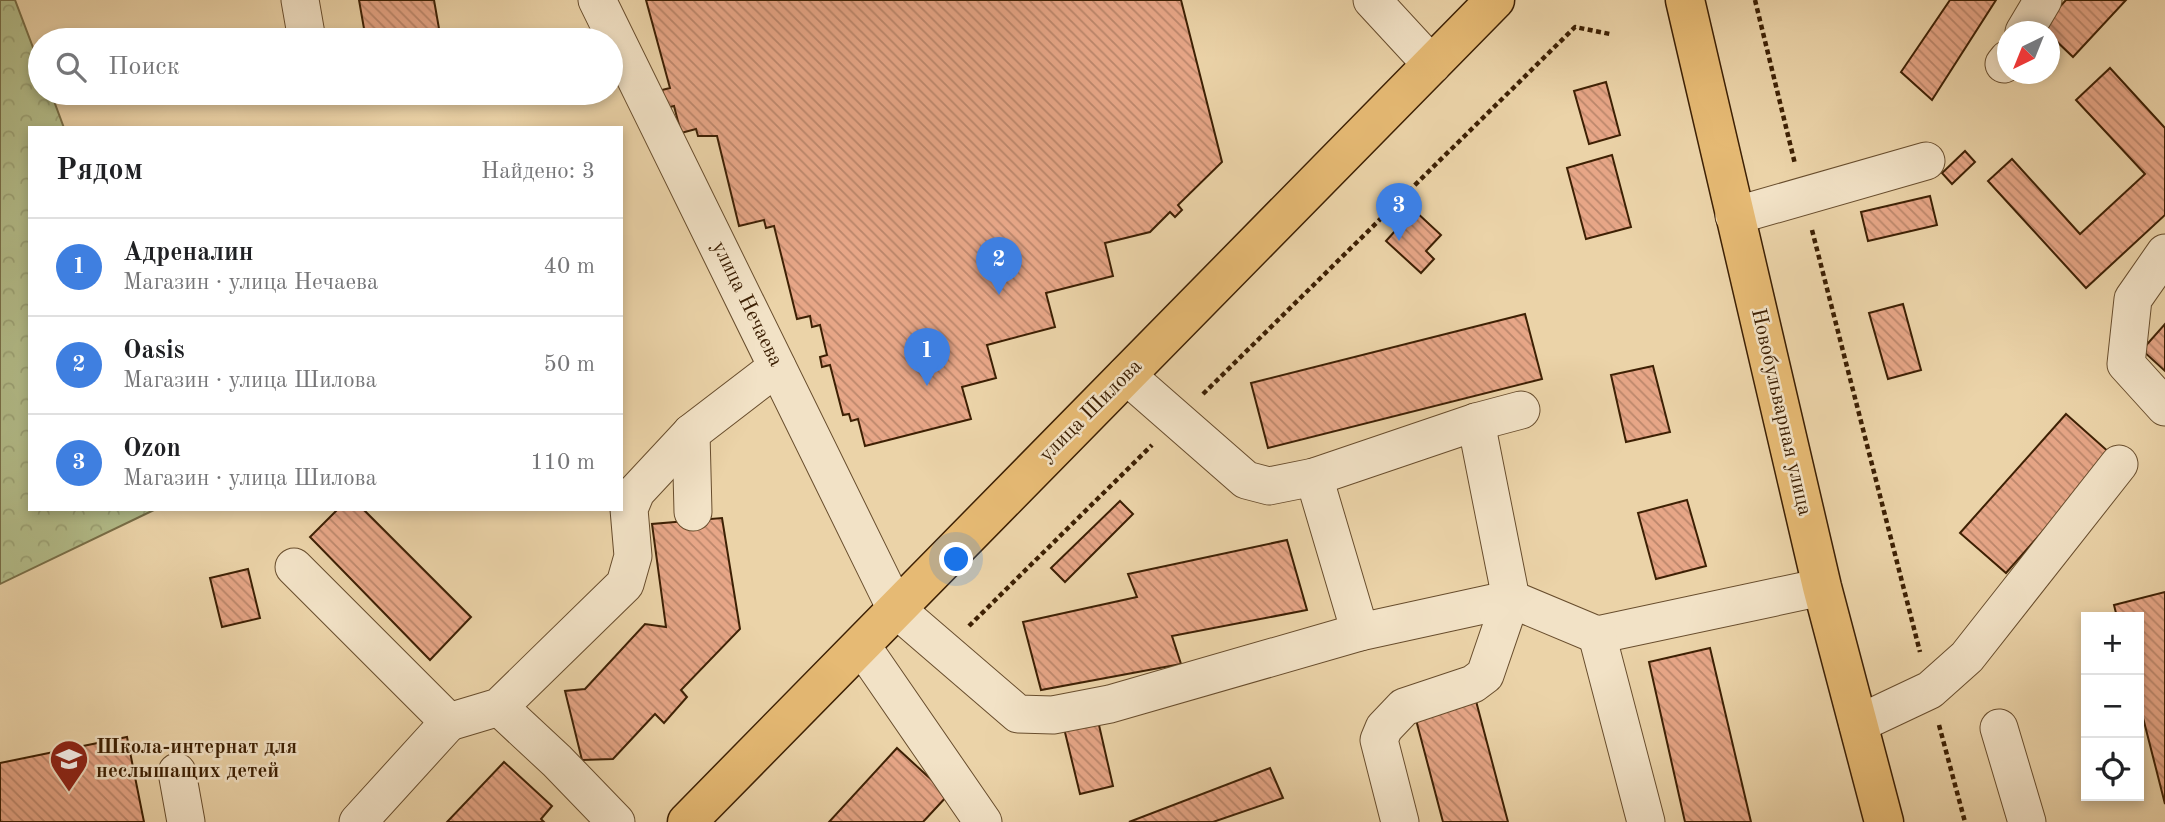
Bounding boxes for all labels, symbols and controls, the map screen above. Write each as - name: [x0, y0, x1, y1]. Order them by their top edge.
- north arrow: [1997, 21, 2060, 84]
- search box: [28, 28, 623, 105]
- icon: search: [52, 48, 90, 86]
- text: Поиск: [108, 54, 180, 80]
- text: Рядом: [56, 156, 143, 186]
- text: Найдено: 3: [481, 160, 595, 183]
- pin: 3: [1376, 183, 1422, 241]
- pin: 2: [976, 237, 1022, 295]
- street label: улица Нечаева: [708, 238, 786, 370]
- text: Адреналин: [123, 240, 254, 266]
- text: 1: [72, 255, 86, 278]
- text: 40 m: [544, 255, 595, 278]
- text: Магазин · улица Нечаева: [123, 271, 378, 294]
- street label: Новобульварная улица: [1747, 306, 1815, 518]
- pin: 1: [904, 328, 950, 386]
- text: Oasis: [123, 338, 185, 364]
- text: 2: [72, 353, 86, 376]
- text: 50 m: [544, 353, 595, 376]
- street label: улица Шилова: [1036, 356, 1146, 466]
- text: Магазин · улица Шилова: [123, 369, 377, 392]
- text: Ozon: [123, 436, 181, 462]
- text: 3: [72, 451, 86, 474]
- text: 110 m: [530, 451, 595, 474]
- text: Магазин · улица Шилова: [123, 467, 377, 490]
- your location: [939, 542, 973, 576]
- map controls: [2081, 612, 2144, 801]
- button: +: [2081, 612, 2144, 675]
- button: −: [2081, 675, 2144, 738]
- place label: Школа-интернат для неслышащих детей: [96, 737, 297, 782]
- school or university icon: Школа-интернат для неслышащих детей: [48, 738, 90, 793]
- button: locate: [2081, 738, 2144, 801]

